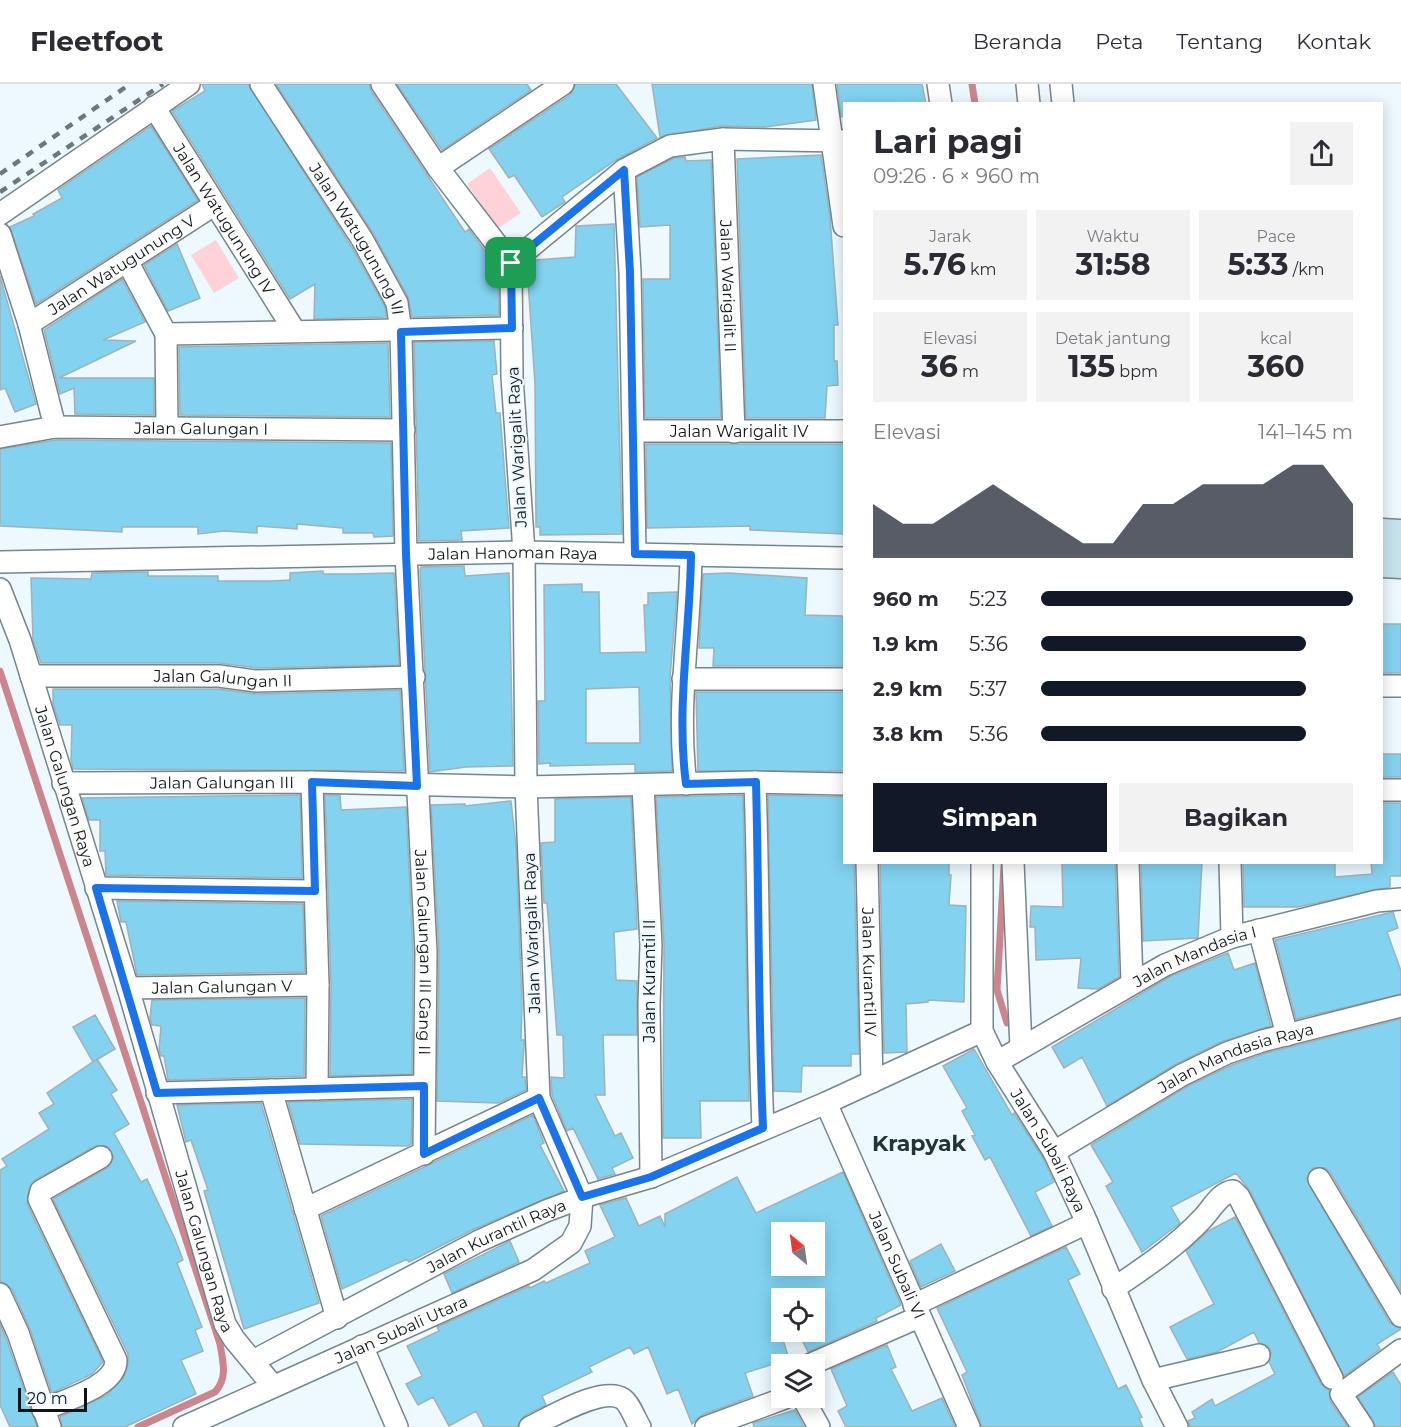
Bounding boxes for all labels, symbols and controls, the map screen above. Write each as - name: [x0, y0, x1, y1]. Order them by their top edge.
- text: Fleetfoot: [30, 24, 163, 58]
- text: Beranda: [973, 29, 1062, 54]
- text: Peta: [1095, 29, 1143, 54]
- text: Tentang: [1176, 29, 1263, 54]
- text: Kontak: [1296, 29, 1371, 54]
- text: Lari pagi: [873, 121, 1023, 161]
- button: share: [1290, 122, 1353, 185]
- street label: Jalan Watugunung IV: [169, 139, 279, 299]
- street label: Jalan Watugunung III: [305, 159, 408, 316]
- text: 09:26 · 6 × 960 m: [873, 164, 1040, 188]
- street label: Jalan Watugunung V: [44, 210, 199, 319]
- street label: Jalan Warigalit II: [716, 218, 740, 352]
- text: Jarak: [929, 227, 971, 246]
- text: Waktu: [1086, 227, 1140, 246]
- text: Pace: [1256, 227, 1296, 246]
- pin: [485, 237, 536, 288]
- icon: arrive: [494, 246, 527, 279]
- text: 5.76: [904, 246, 966, 283]
- text: 31:58: [1075, 246, 1151, 283]
- text: 5:33: [1227, 246, 1289, 283]
- text: km: [966, 260, 996, 279]
- text: /km: [1289, 260, 1325, 279]
- text: Elevasi: [923, 329, 977, 348]
- text: Detak jantung: [1055, 329, 1171, 348]
- text: kcal: [1260, 329, 1292, 348]
- text: 36: [921, 348, 958, 385]
- text: 135: [1068, 348, 1115, 385]
- text: 360: [1247, 348, 1305, 385]
- text: m: [958, 362, 979, 381]
- text: bpm: [1115, 362, 1158, 381]
- street label: Jalan Warigalit Raya: [503, 366, 531, 529]
- street label: Jalan Galungan I: [133, 418, 268, 438]
- text: Elevasi: [873, 420, 941, 444]
- text: 141–145 m: [1258, 420, 1353, 444]
- street label: Jalan Warigalit IV: [669, 422, 809, 441]
- street label: Jalan Hanoman Raya: [427, 542, 598, 563]
- text: 960 m: [873, 587, 939, 611]
- text: 5:23: [969, 587, 1007, 611]
- text: 1.9 km: [873, 632, 939, 656]
- text: 5:36: [969, 632, 1008, 656]
- street label: Jalan Galungan II: [152, 667, 292, 691]
- text: 2.9 km: [873, 677, 943, 701]
- text: 5:37: [969, 677, 1007, 701]
- street label: Jalan Galungan Raya: [31, 702, 99, 869]
- text: 3.8 km: [873, 722, 943, 746]
- text: 5:36: [969, 722, 1008, 746]
- street label: Jalan Galungan III: [149, 773, 294, 792]
- button: Simpan: [873, 783, 1107, 852]
- button: Bagikan: [1119, 783, 1353, 852]
- street label: Jalan Galungan III Gang II: [411, 848, 436, 1055]
- street label: Jalan Warigalit Raya: [520, 852, 544, 1015]
- street label: Jalan Kurantil IV: [859, 906, 880, 1038]
- street label: Jalan Kurantil II: [640, 919, 659, 1044]
- street label: Jalan Mandasia I: [1129, 922, 1258, 991]
- street label: Jalan Galungan V: [151, 976, 293, 997]
- street label: Jalan Mandasia Raya: [1153, 1019, 1315, 1097]
- street label: Jalan Subali Raya: [1006, 1084, 1090, 1215]
- district label: Krapyak: [872, 1130, 966, 1157]
- street label: Jalan Galungan Raya: [171, 1167, 237, 1336]
- street label: Jalan Kurantil Raya: [423, 1195, 569, 1277]
- street label: Jalan Subali VI: [865, 1207, 930, 1322]
- north arrow: [771, 1222, 825, 1276]
- map controls: [771, 1222, 825, 1408]
- button: locate: [771, 1288, 825, 1342]
- street label: Jalan Subali Utara: [331, 1291, 470, 1368]
- button: layers: [771, 1354, 825, 1408]
- scale bar: [18, 1385, 87, 1412]
- text: 20 m: [27, 1389, 68, 1408]

